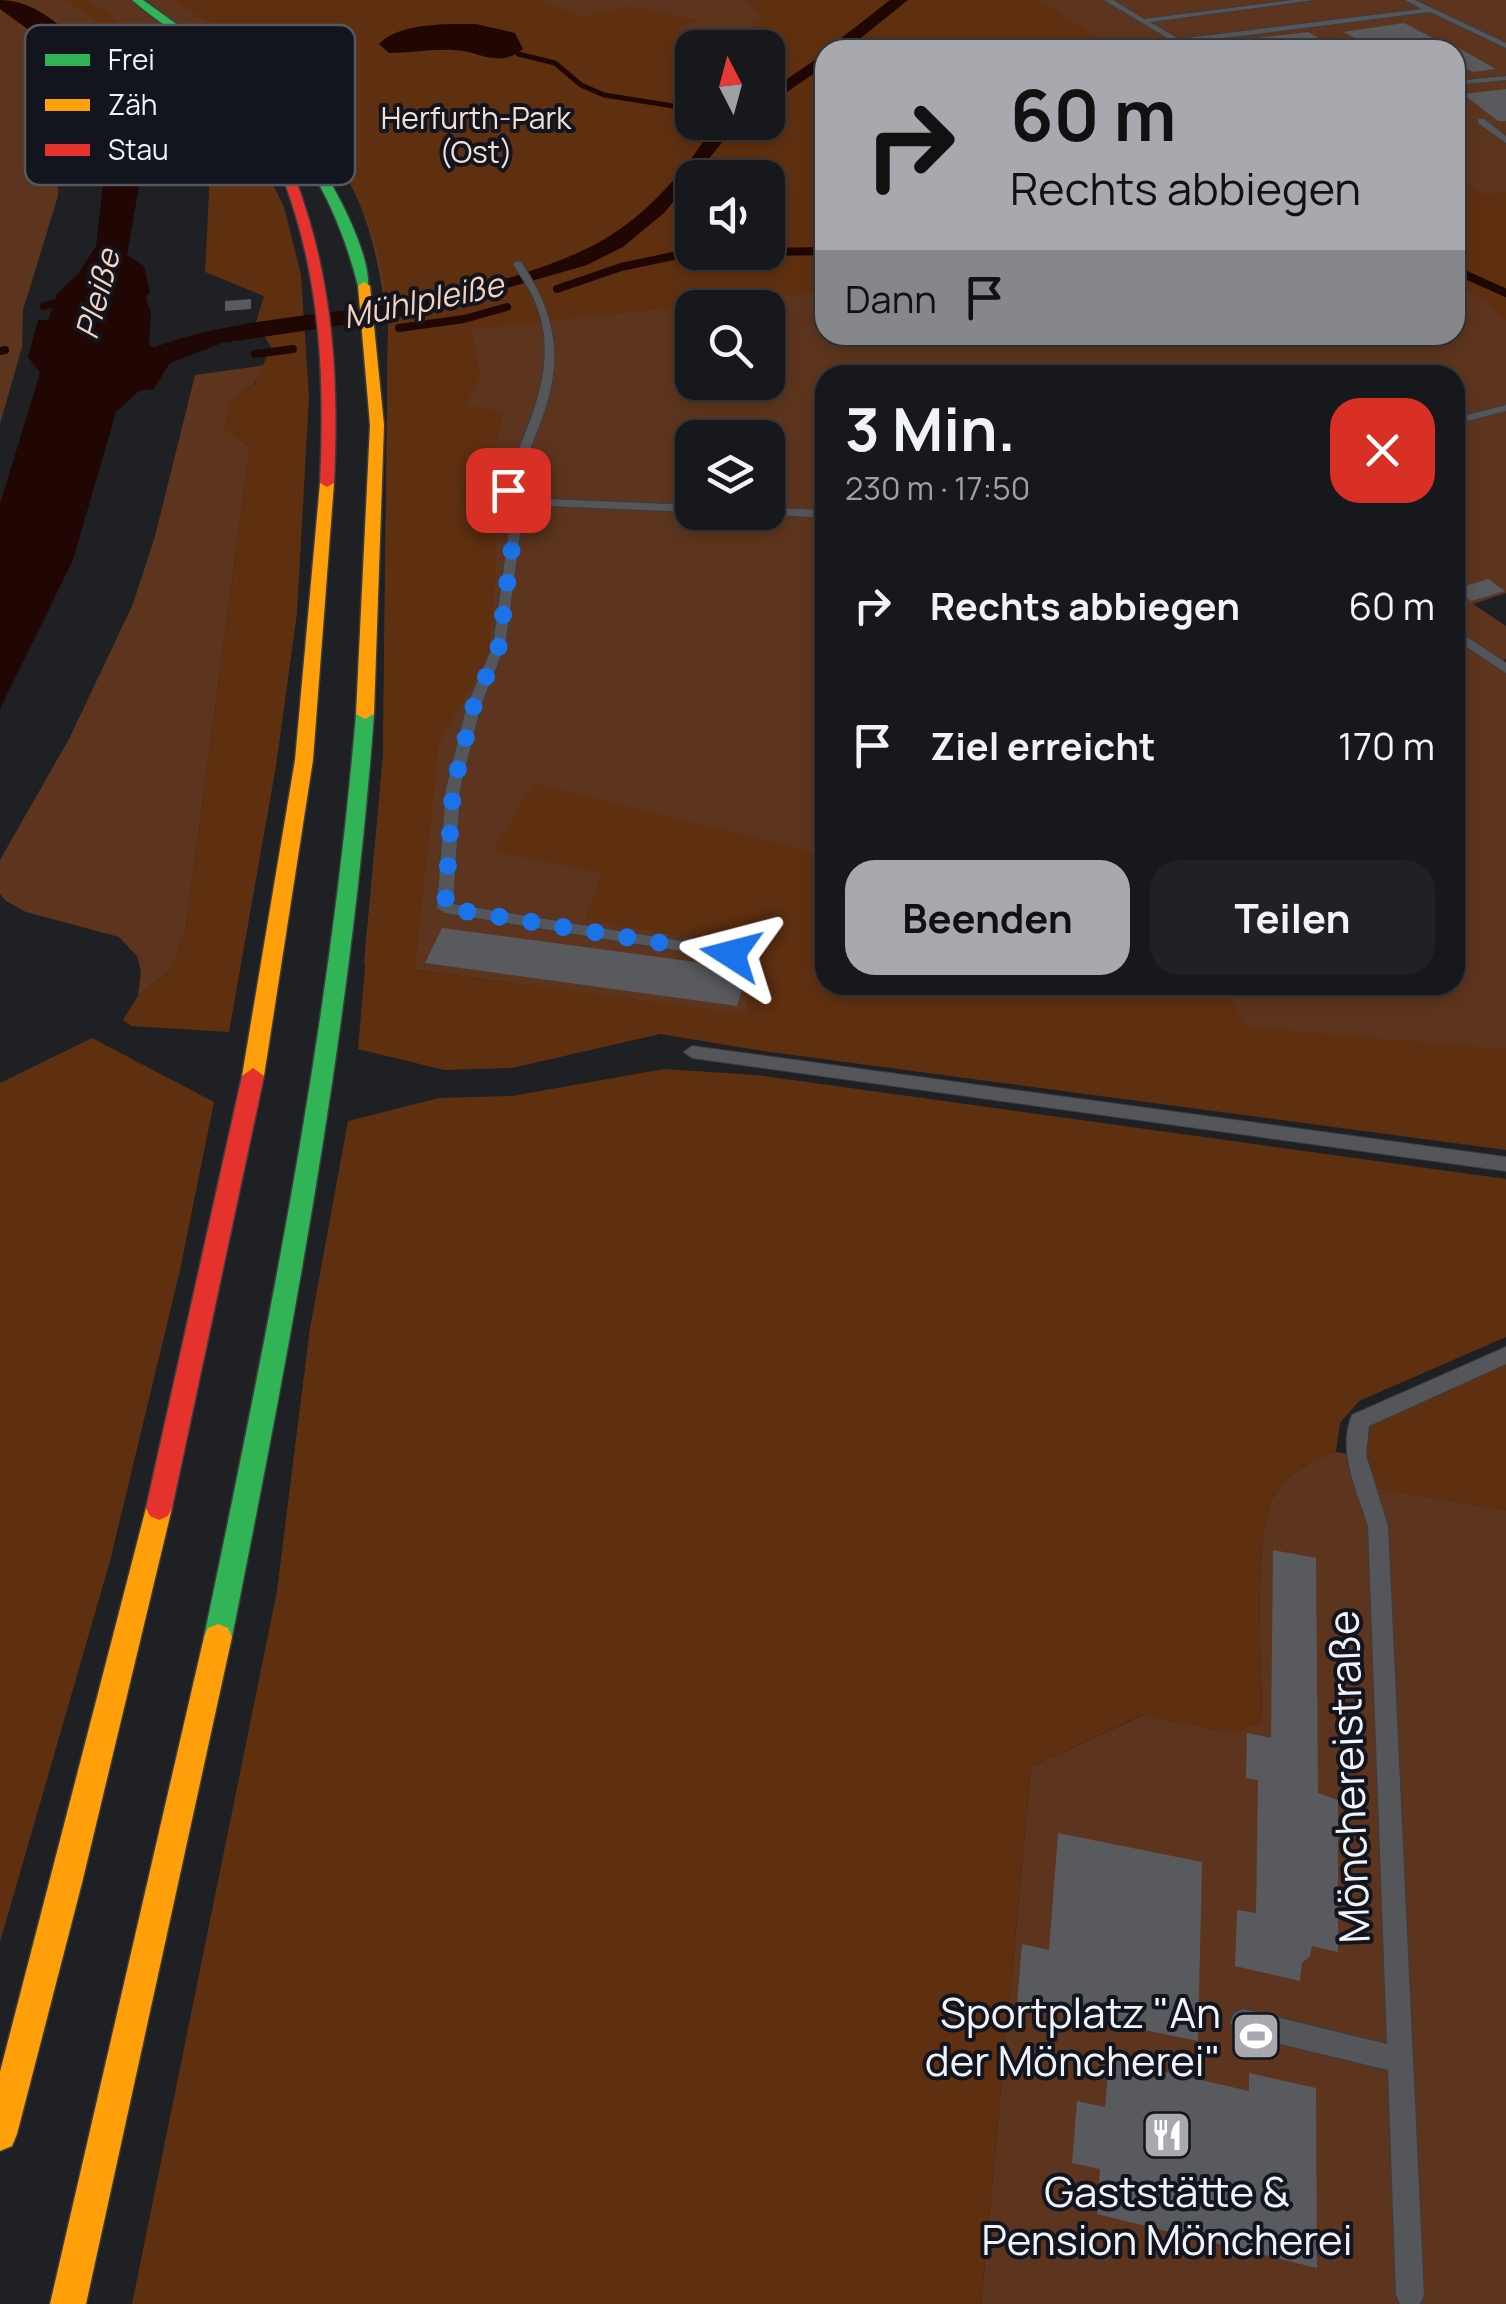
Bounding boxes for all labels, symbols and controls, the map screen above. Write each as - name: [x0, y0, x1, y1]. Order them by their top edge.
- legend: [25, 25, 355, 185]
- north arrow: [675, 30, 785, 140]
- map controls: [675, 30, 785, 530]
- text: Frei: [108, 40, 155, 78]
- text: 60 m: [1010, 66, 1177, 162]
- icon: right: [845, 80, 975, 210]
- text: Zäh: [108, 85, 157, 123]
- park label: Herfurth-Park (Ost): [381, 97, 572, 172]
- text: Stau: [108, 130, 169, 168]
- text: Rechts abbiegen: [1010, 157, 1361, 219]
- button: sound: [675, 160, 785, 270]
- water label: Pleiße: [64, 242, 131, 344]
- water label: Mühlpleiße: [339, 261, 509, 338]
- icon: arrive: [957, 270, 1012, 325]
- text: Dann: [845, 272, 937, 324]
- button: search: [675, 290, 785, 400]
- text: 3 Min.: [845, 387, 1016, 469]
- button: close: [1330, 398, 1435, 503]
- button: layers: [675, 420, 785, 530]
- pin: [466, 448, 551, 533]
- icon: arrive: [481, 463, 536, 518]
- text: 230 m · 17:50: [845, 466, 1030, 510]
- icon: right: [845, 578, 900, 633]
- text: Rechts abbiegen: [930, 579, 1240, 631]
- text: 60 m: [1348, 579, 1435, 631]
- icon: arrive: [845, 718, 900, 773]
- text: Ziel erreicht: [930, 719, 1155, 771]
- text: 170 m: [1338, 719, 1435, 771]
- button: Beenden: [845, 860, 1130, 975]
- button: Teilen: [1150, 860, 1435, 975]
- position arrow: [679, 902, 783, 1006]
- street label: Mönchereistraße: [1313, 1610, 1383, 1944]
- place label: Sportplatz "An der Möncherei": [925, 1983, 1221, 2089]
- sports icon: Sportplatz "An der Möncherei": [1230, 2010, 1282, 2062]
- restaurant icon: Gaststätte & Pension Möncherei: [1141, 2109, 1193, 2161]
- place label: Gaststätte & Pension Möncherei: [982, 2162, 1352, 2268]

